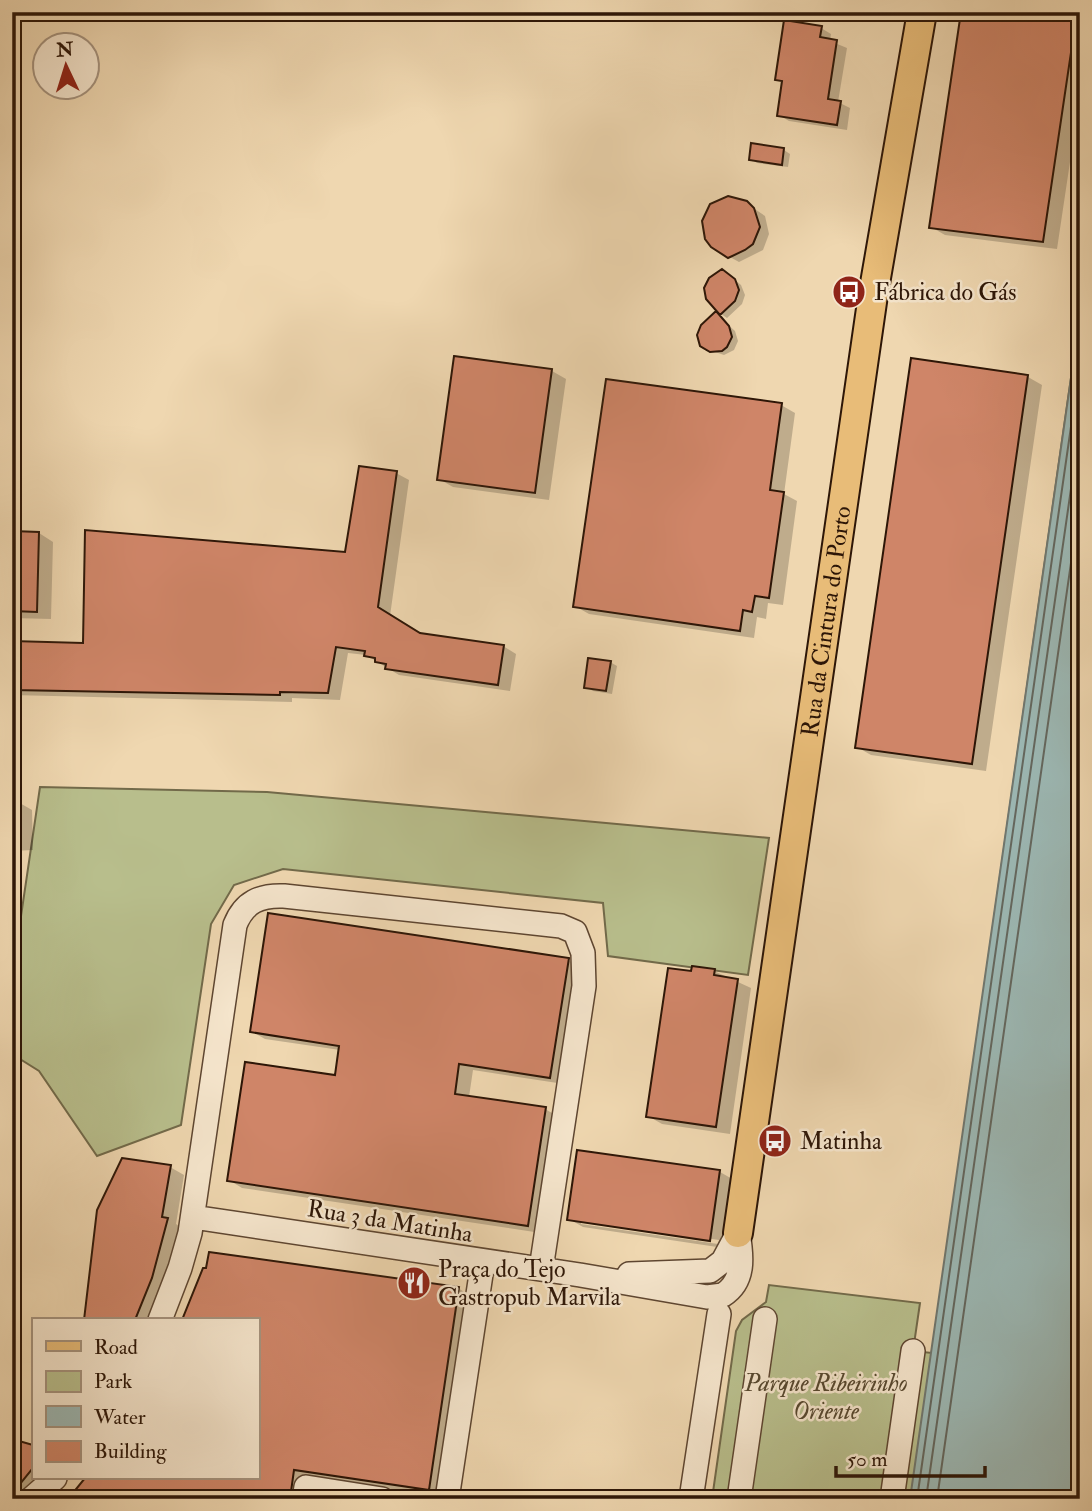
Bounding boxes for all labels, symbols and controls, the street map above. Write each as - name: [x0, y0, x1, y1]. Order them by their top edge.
- north arrow: [32, 32, 102, 102]
- text: N: [55, 37, 75, 63]
- bus stop icon: Fábrica do Gás: [830, 273, 868, 311]
- place label: Fábrica do Gás: [874, 277, 1016, 308]
- street label: Rua da Cintura do Porto: [795, 504, 858, 739]
- bus stop icon: Matinha: [756, 1122, 794, 1160]
- place label: Matinha: [800, 1126, 883, 1157]
- street label: Rua 3 da Matinha: [305, 1193, 476, 1250]
- place label: Praça do Tejo Gastropub Marvila: [438, 1254, 622, 1313]
- restaurant icon: Praça do Tejo Gastropub Marvila: [395, 1264, 433, 1302]
- legend: [32, 1318, 259, 1480]
- text: Road: [94, 1334, 139, 1361]
- text: Park: [94, 1368, 132, 1395]
- park label: Parque Ribeirinho Oriente: [743, 1368, 908, 1427]
- text: Water: [93, 1404, 146, 1431]
- scale bar: [836, 1434, 985, 1478]
- text: Building: [94, 1438, 167, 1465]
- text: 50 m: [847, 1446, 888, 1473]

